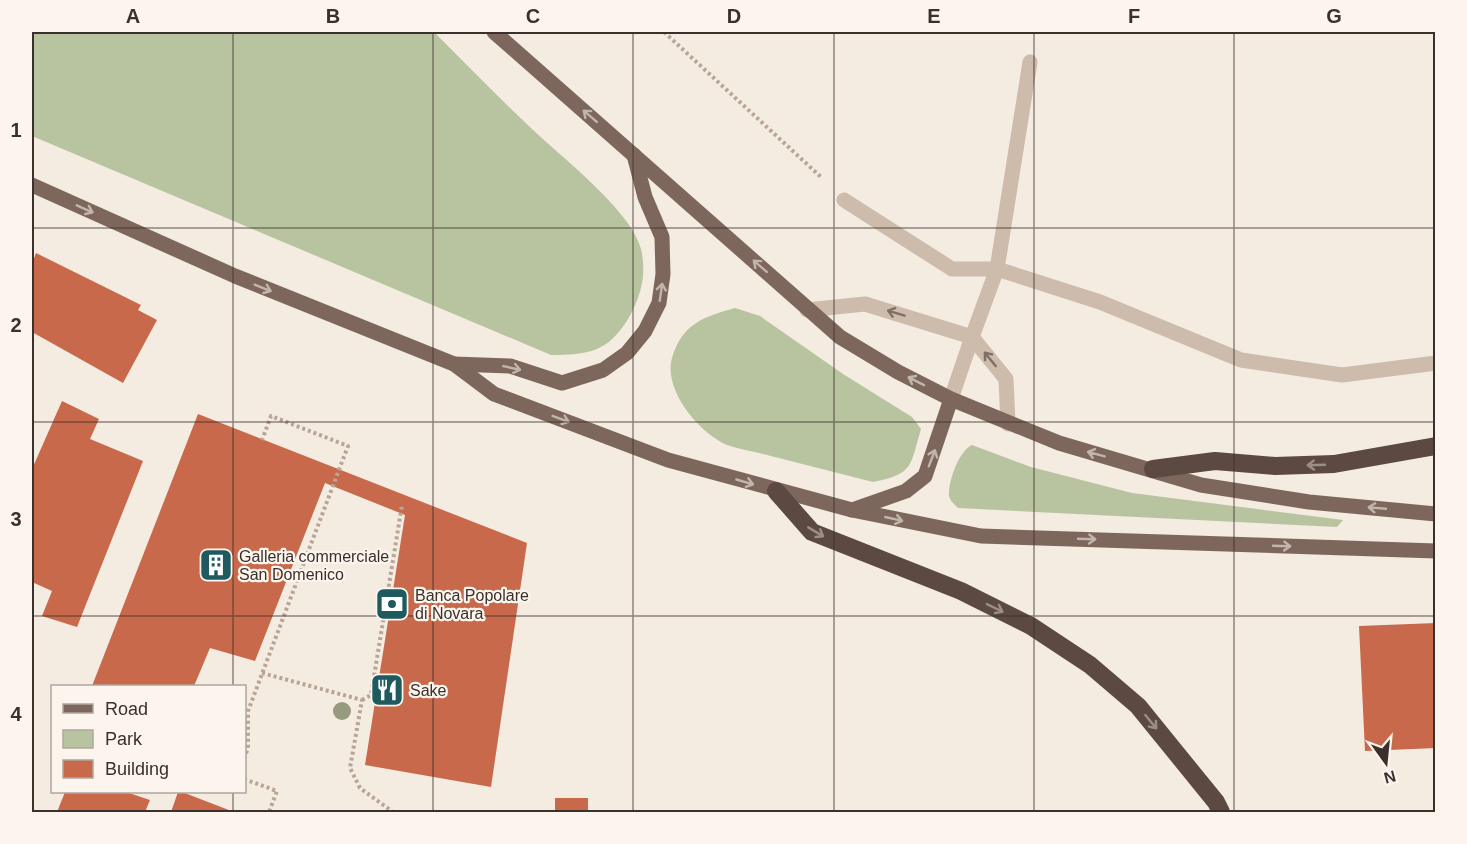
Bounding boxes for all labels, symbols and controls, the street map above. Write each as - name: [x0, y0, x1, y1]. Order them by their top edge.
- text: A: [126, 5, 140, 27]
- text: B: [326, 5, 340, 27]
- text: C: [526, 5, 540, 27]
- text: D: [727, 5, 741, 27]
- text: E: [927, 5, 941, 27]
- text: F: [1128, 5, 1140, 27]
- text: G: [1326, 5, 1342, 27]
- one-way arrow: [583, 109, 598, 123]
- text: 1: [10, 119, 22, 141]
- one-way arrow: [75, 203, 93, 215]
- one-way arrow: [753, 259, 768, 273]
- one-way arrow: [655, 282, 666, 302]
- one-way arrow: [253, 283, 272, 294]
- one-way arrow: [887, 307, 906, 318]
- text: 2: [10, 314, 22, 336]
- one-way arrow: [983, 351, 996, 367]
- one-way arrow: [502, 363, 522, 374]
- one-way arrow: [908, 375, 925, 387]
- one-way arrow: [551, 414, 570, 425]
- one-way arrow: [1087, 447, 1106, 459]
- one-way arrow: [927, 450, 938, 468]
- one-way arrow: [1306, 459, 1326, 470]
- one-way arrow: [735, 477, 754, 488]
- one-way arrow: [1368, 502, 1388, 513]
- text: 3: [10, 508, 22, 530]
- one-way arrow: [883, 514, 903, 525]
- one-way arrow: [807, 526, 824, 538]
- one-way arrow: [1077, 534, 1097, 545]
- one-way arrow: [1271, 540, 1291, 551]
- building icon: Galleria commerciale San Domenico: [198, 547, 234, 583]
- place label: Galleria commerciale San Domenico: [239, 548, 389, 583]
- bank icon: Banca Popolare di Novara: [374, 586, 410, 622]
- place label: Banca Popolare di Novara: [415, 587, 529, 622]
- one-way arrow: [986, 602, 1004, 614]
- restaurant icon: Sake: [369, 672, 405, 708]
- place label: Sake: [410, 682, 447, 699]
- legend: [51, 685, 246, 793]
- text: Road: [105, 699, 148, 719]
- text: 4: [10, 703, 22, 725]
- one-way arrow: [1145, 714, 1158, 730]
- text: Park: [105, 729, 143, 749]
- north arrow: [1356, 733, 1416, 793]
- text: Building: [105, 759, 169, 779]
- text: N: [1382, 767, 1398, 787]

